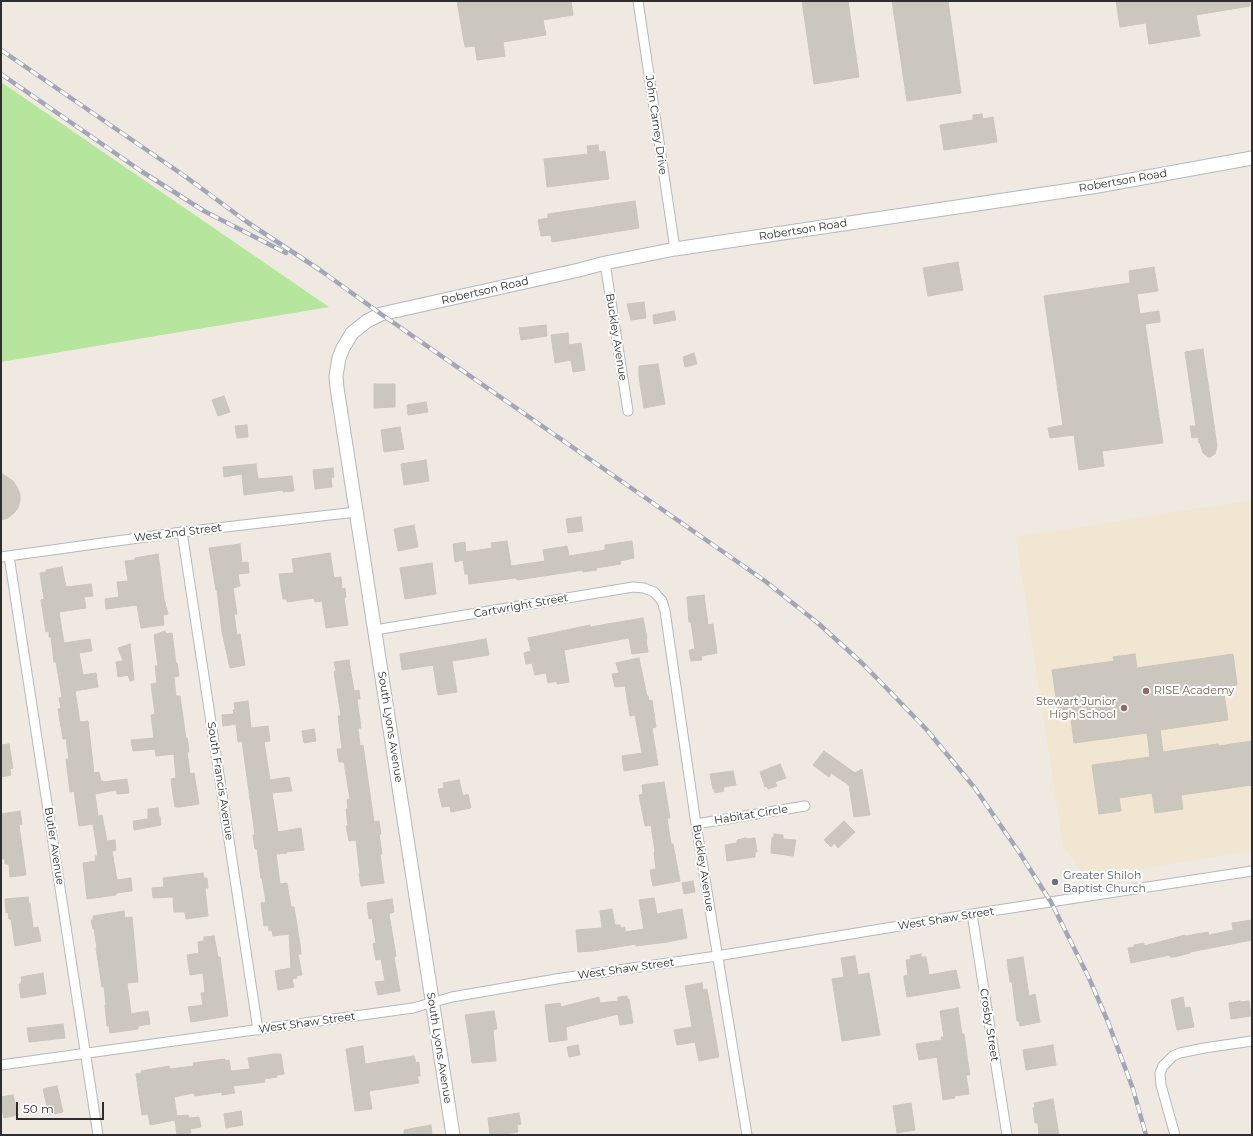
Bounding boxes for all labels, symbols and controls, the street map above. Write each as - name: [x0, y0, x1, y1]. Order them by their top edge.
- street label: John Carney Drive: [642, 74, 670, 176]
- street label: Robertson Road: [1078, 167, 1168, 195]
- street label: Robertson Road: [758, 216, 848, 244]
- street label: Robertson Road: [440, 275, 530, 307]
- street label: Buckley Avenue: [603, 292, 629, 382]
- street label: West 2nd Street: [133, 521, 223, 545]
- street label: Cartwright Street: [473, 591, 569, 621]
- street label: South Lyons Avenue: [375, 671, 405, 783]
- place label: RISE Academy: [1154, 684, 1234, 698]
- marker: RISE Academy: [1141, 686, 1151, 696]
- place label: Stewart Junior High School: [1036, 695, 1116, 721]
- marker: Stewart Junior High School: [1119, 703, 1129, 713]
- street label: South Francis Avenue: [204, 721, 236, 841]
- street label: Habitat Circle: [713, 803, 789, 827]
- street label: Butler Avenue: [41, 806, 67, 886]
- street label: Buckley Avenue: [690, 823, 716, 913]
- place label: Greater Shiloh Baptist Church: [1063, 869, 1146, 895]
- marker: Greater Shiloh Baptist Church: [1050, 877, 1060, 887]
- street label: West Shaw Street: [897, 905, 995, 933]
- street label: West Shaw Street: [577, 956, 675, 982]
- street label: Crosby Street: [977, 988, 1001, 1062]
- street label: South Lyons Avenue: [424, 992, 454, 1104]
- street label: West Shaw Street: [258, 1010, 356, 1036]
- scale bar: [18, 1094, 106, 1120]
- text: 50 m: [23, 1101, 54, 1116]

